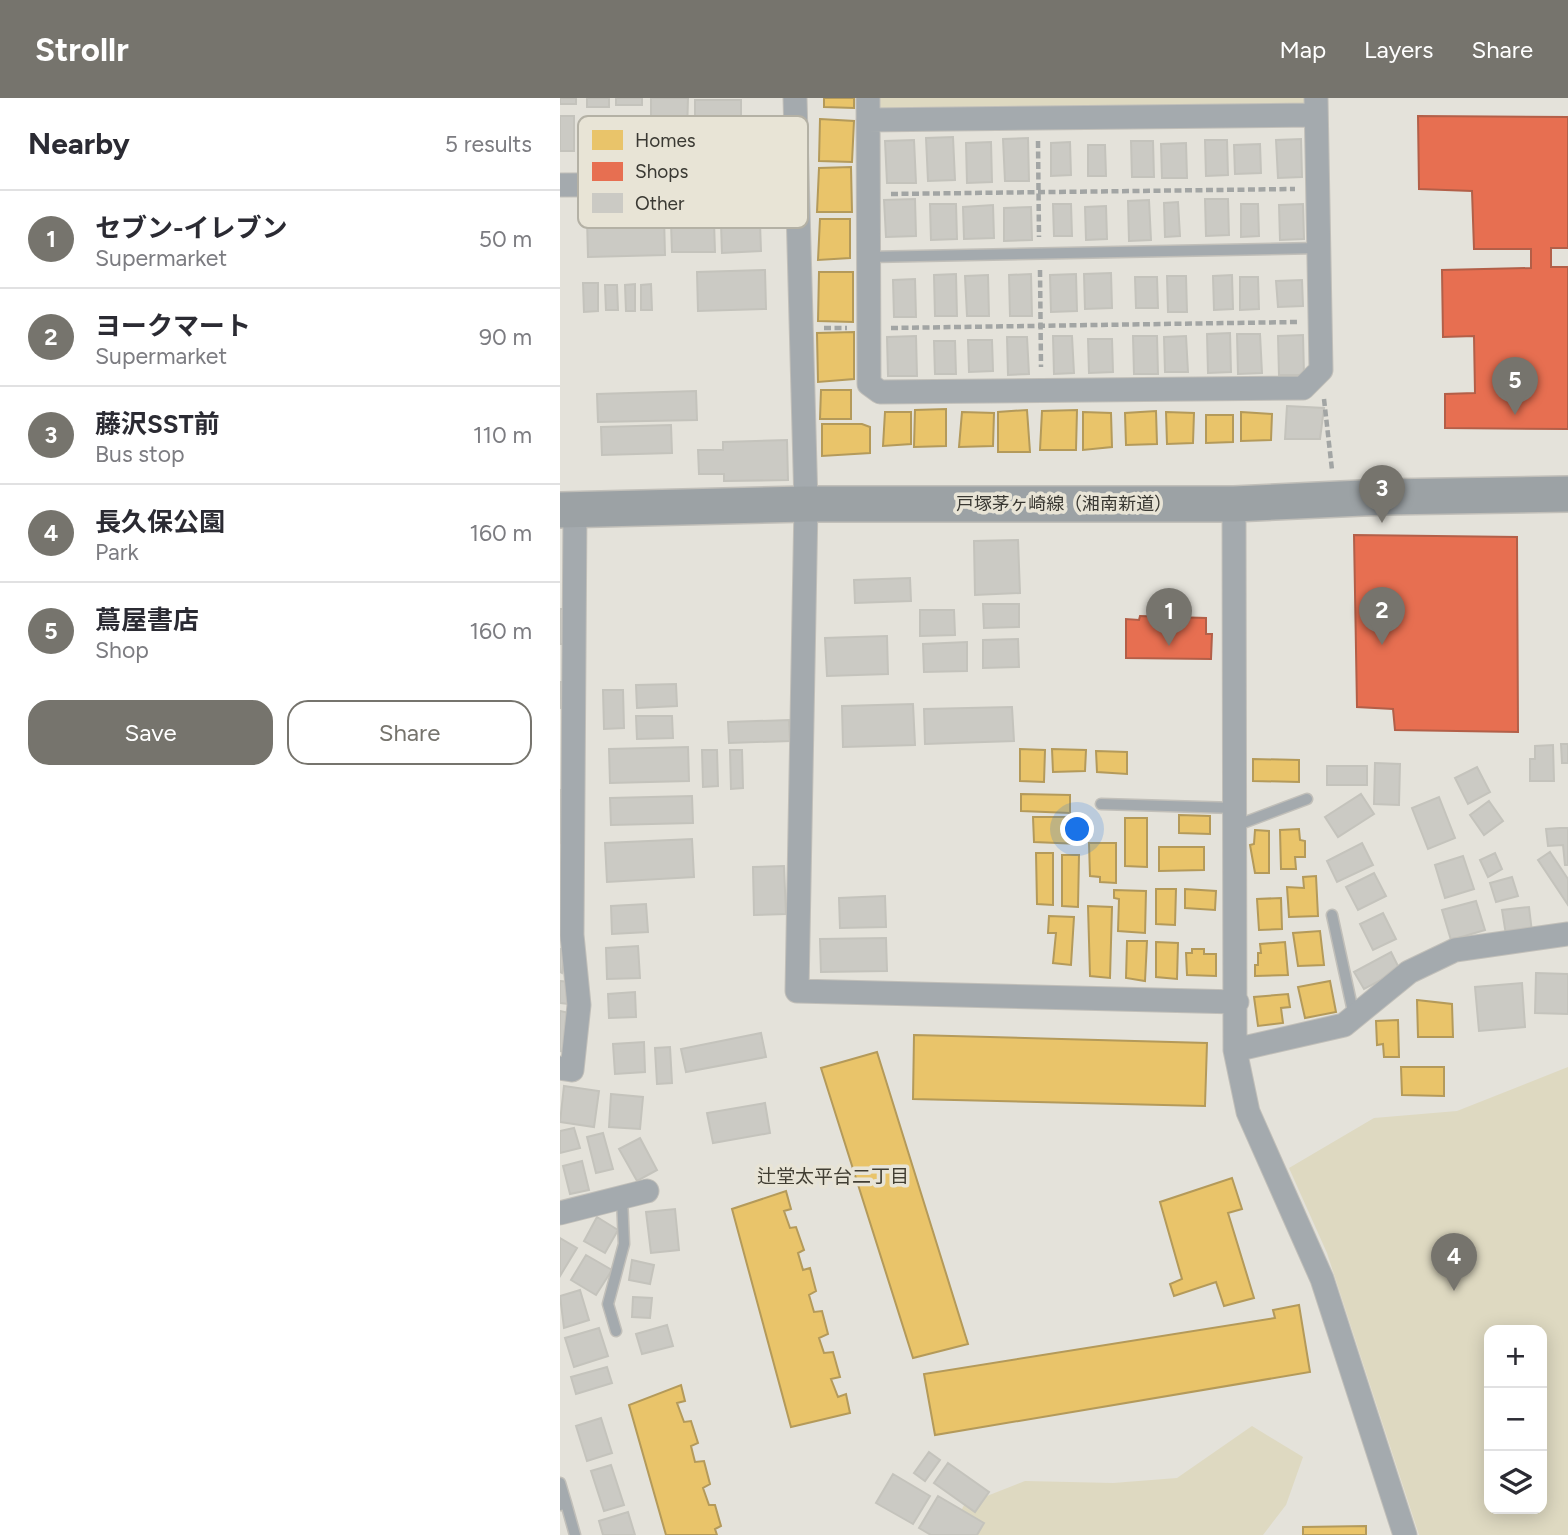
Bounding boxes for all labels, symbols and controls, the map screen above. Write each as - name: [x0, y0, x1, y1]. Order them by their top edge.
- text: Strollr: [35, 30, 129, 69]
- text: Map: [1279, 35, 1326, 64]
- text: Layers: [1364, 35, 1433, 64]
- text: Share: [1471, 35, 1533, 64]
- legend: [578, 116, 808, 228]
- text: Nearby: [28, 125, 130, 162]
- text: Homes: [635, 129, 696, 152]
- text: 5 results: [445, 130, 532, 158]
- text: Shops: [635, 160, 689, 183]
- text: Other: [635, 192, 685, 215]
- text: セブン-イレブン: [95, 212, 288, 244]
- text: 1: [46, 225, 56, 253]
- text: 50 m: [479, 225, 532, 253]
- text: Supermarket: [95, 244, 227, 272]
- text: ヨークマート: [95, 310, 251, 342]
- text: 2: [44, 323, 58, 351]
- text: 90 m: [479, 323, 532, 351]
- text: Supermarket: [95, 342, 227, 370]
- pin: 5: [1492, 357, 1538, 415]
- text: 藤沢SST前: [95, 408, 220, 440]
- text: 3: [45, 421, 57, 449]
- text: 110 m: [473, 421, 532, 449]
- text: Bus stop: [95, 440, 185, 468]
- pin: 3: [1359, 465, 1405, 523]
- street label: 戸塚茅ヶ崎線（湘南新道）: [956, 493, 1172, 515]
- text: 長久保公園: [95, 506, 225, 538]
- text: 4: [44, 519, 58, 547]
- text: 160 m: [469, 519, 532, 547]
- text: Park: [95, 538, 139, 566]
- pin: 2: [1359, 587, 1405, 645]
- pin: 1: [1146, 588, 1192, 646]
- text: 蔦屋書店: [95, 604, 199, 636]
- text: 5: [44, 617, 58, 645]
- text: 160 m: [469, 617, 532, 645]
- text: Shop: [95, 636, 149, 664]
- button: Save: [28, 700, 273, 765]
- button: Share: [287, 700, 532, 765]
- your location: [1060, 812, 1094, 846]
- district label: 辻堂太平台二丁目: [757, 1165, 909, 1188]
- pin: 4: [1431, 1233, 1477, 1291]
- map controls: [1484, 1325, 1547, 1514]
- button: +: [1484, 1325, 1547, 1388]
- button: −: [1484, 1388, 1547, 1451]
- button: layers: [1484, 1451, 1547, 1514]

